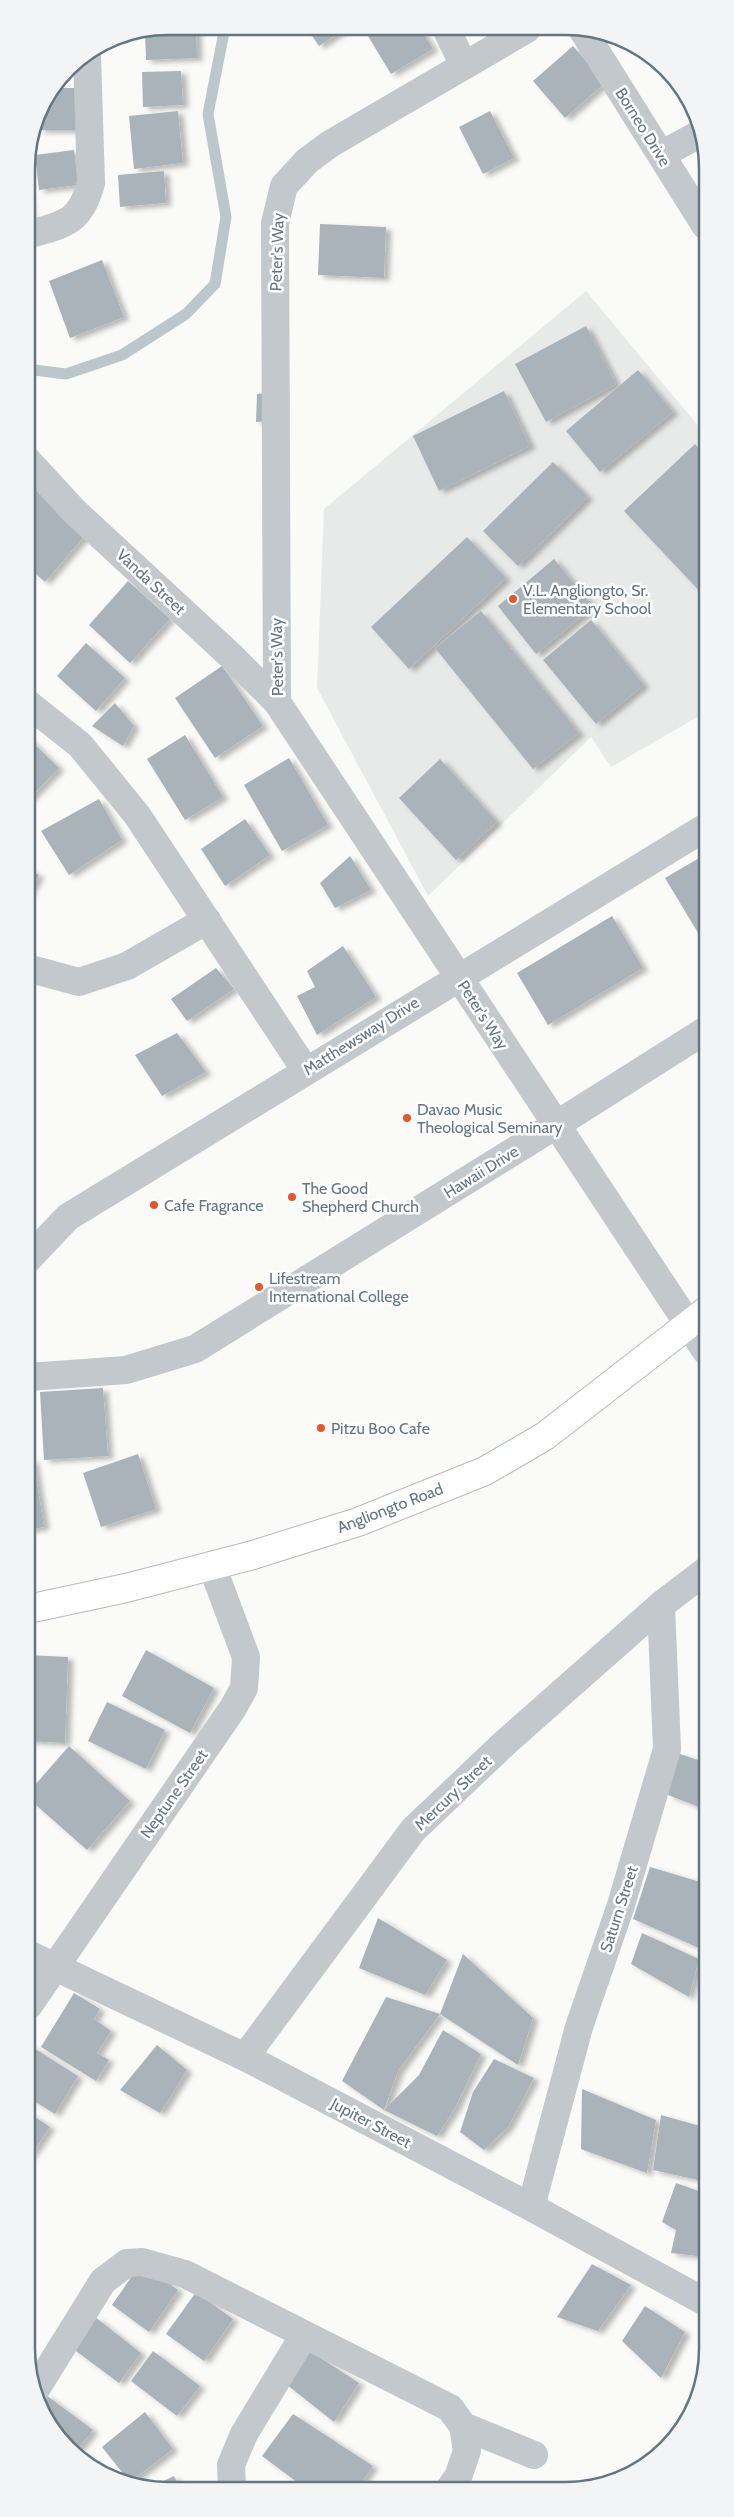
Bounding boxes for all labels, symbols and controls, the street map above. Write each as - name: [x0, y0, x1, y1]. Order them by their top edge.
- street label: Borneo Drive: [611, 84, 675, 170]
- street label: Peter's Way: [266, 212, 288, 292]
- street label: Vanda Street: [113, 545, 190, 619]
- place label: V.L. Angliongto, Sr. Elementary School: [523, 581, 651, 618]
- marker: V.L. Angliongto, Sr. Elementary School: [507, 593, 519, 605]
- street label: Peter's Way: [267, 618, 287, 696]
- street label: Peter's Way: [454, 977, 512, 1053]
- street label: Matthewsway Drive: [300, 993, 422, 1079]
- place label: Davao Music Theological Seminary: [417, 1100, 562, 1137]
- marker: Davao Music Theological Seminary: [401, 1112, 413, 1124]
- street label: Hawaii Drive: [440, 1142, 522, 1202]
- place label: The Good Shepherd Church: [302, 1179, 419, 1216]
- marker: The Good Shepherd Church: [286, 1191, 298, 1203]
- place label: Cafe Fragrance: [164, 1196, 264, 1215]
- marker: Cafe Fragrance: [148, 1199, 160, 1211]
- place label: Lifestream International College: [269, 1269, 409, 1306]
- marker: Lifestream International College: [253, 1281, 265, 1293]
- place label: Pitzu Boo Cafe: [331, 1419, 430, 1438]
- marker: Pitzu Boo Cafe: [315, 1422, 327, 1434]
- street label: Angliongto Road: [334, 1479, 446, 1537]
- street label: Neptune Street: [136, 1746, 212, 1842]
- street label: Mercury Street: [411, 1751, 496, 1834]
- street label: Saturn Street: [596, 1863, 642, 1954]
- street label: Jupiter Street: [327, 2094, 415, 2152]

